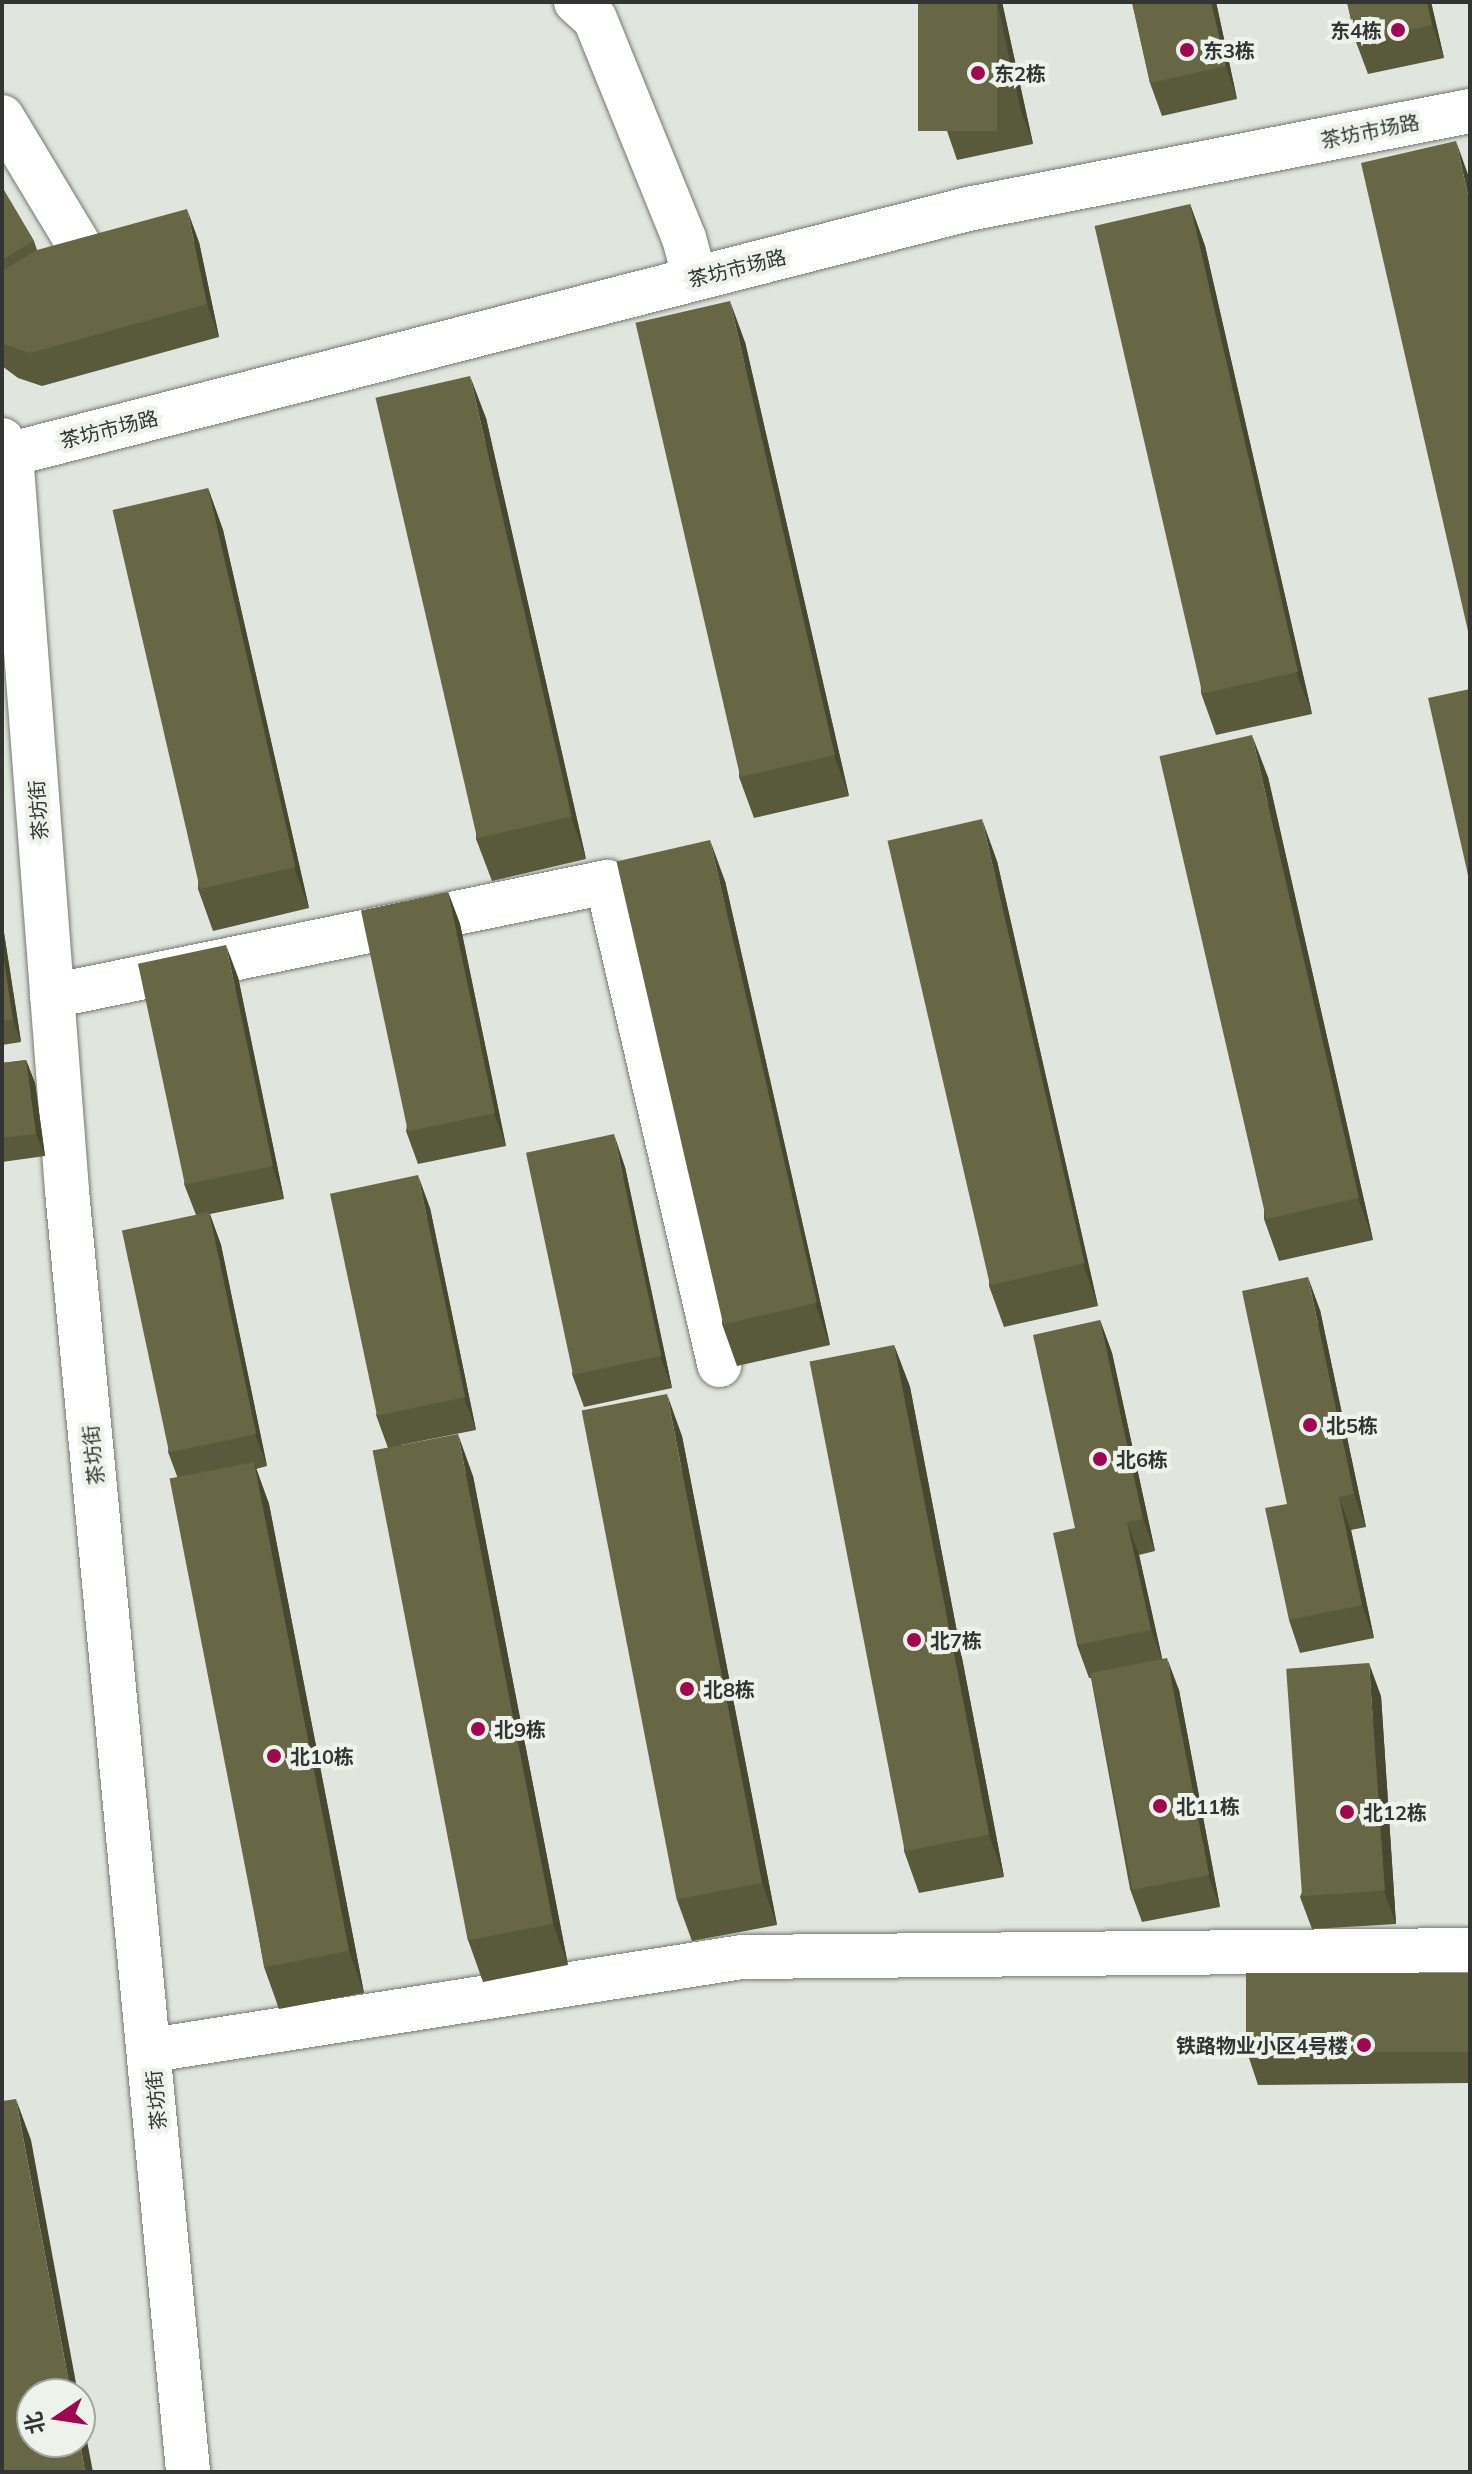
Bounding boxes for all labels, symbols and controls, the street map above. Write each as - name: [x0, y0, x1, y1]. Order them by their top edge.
- place label: 东4栋: [1330, 18, 1382, 42]
- marker: 东4栋: [1389, 21, 1407, 39]
- place label: 东3栋: [1203, 38, 1255, 62]
- marker: 东3栋: [1178, 41, 1196, 59]
- place label: 东2栋: [994, 61, 1046, 85]
- marker: 东2栋: [969, 64, 987, 82]
- street label: 茶坊市场路: [1319, 110, 1421, 152]
- street label: 茶坊市场路: [686, 244, 788, 292]
- street label: 茶坊市场路: [58, 405, 160, 453]
- street label: 茶坊街: [24, 779, 52, 841]
- place label: 北5栋: [1326, 1413, 1378, 1437]
- marker: 北5栋: [1301, 1416, 1319, 1434]
- street label: 茶坊街: [78, 1424, 108, 1486]
- place label: 北6栋: [1116, 1447, 1168, 1471]
- marker: 北6栋: [1091, 1450, 1109, 1468]
- place label: 北7栋: [930, 1628, 982, 1652]
- marker: 北7栋: [905, 1631, 923, 1649]
- place label: 北8栋: [703, 1677, 755, 1701]
- marker: 北8栋: [678, 1680, 696, 1698]
- place label: 北9栋: [494, 1717, 546, 1741]
- marker: 北9栋: [469, 1720, 487, 1738]
- place label: 北10栋: [290, 1744, 354, 1768]
- marker: 北10栋: [265, 1747, 283, 1765]
- place label: 北11栋: [1176, 1794, 1240, 1818]
- marker: 北11栋: [1151, 1797, 1169, 1815]
- place label: 北12栋: [1363, 1800, 1427, 1824]
- marker: 北12栋: [1338, 1803, 1356, 1821]
- place label: 铁路物业小区4号楼: [1176, 2033, 1348, 2057]
- marker: 铁路物业小区4号楼: [1355, 2036, 1373, 2054]
- street label: 茶坊街: [141, 2069, 171, 2131]
- north arrow: [16, 2378, 96, 2458]
- text: 北: [18, 2409, 51, 2437]

